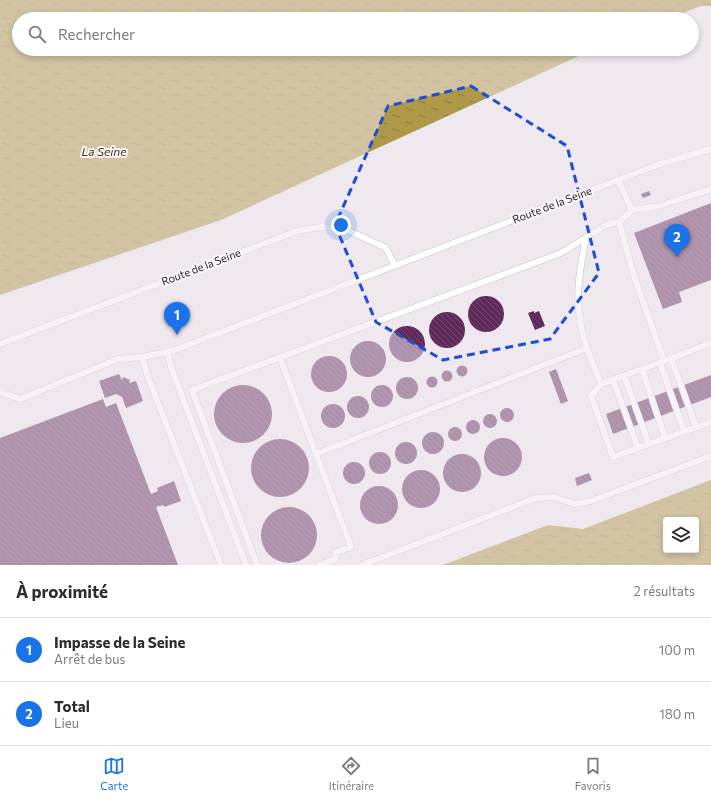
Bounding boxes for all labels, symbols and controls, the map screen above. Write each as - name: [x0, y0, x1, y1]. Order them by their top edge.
- search box: [12, 12, 699, 56]
- icon: search: [26, 23, 48, 45]
- text: Rechercher: [58, 25, 135, 43]
- water label: La Seine: [81, 144, 127, 158]
- street label: Route de la Seine: [510, 183, 594, 226]
- your location: [331, 215, 351, 235]
- pin: 2: [664, 224, 690, 257]
- street label: Route de la Seine: [159, 245, 243, 288]
- pin: 1: [164, 302, 190, 335]
- map controls: [663, 517, 699, 553]
- button: layers: [663, 517, 699, 553]
- text: À proximité: [16, 581, 108, 602]
- text: 2 résultats: [634, 583, 695, 599]
- text: Impasse de la Seine: [54, 633, 185, 651]
- text: 1: [26, 642, 32, 658]
- text: 100 m: [659, 642, 695, 658]
- text: Arrêt de bus: [54, 651, 125, 667]
- text: Total: [54, 697, 90, 715]
- text: 2: [25, 706, 33, 722]
- text: 180 m: [659, 706, 695, 722]
- text: Lieu: [54, 715, 79, 731]
- tab: Carte: [100, 755, 128, 792]
- tab: Itinéraire: [329, 755, 374, 792]
- tab: Favoris: [575, 755, 611, 792]

